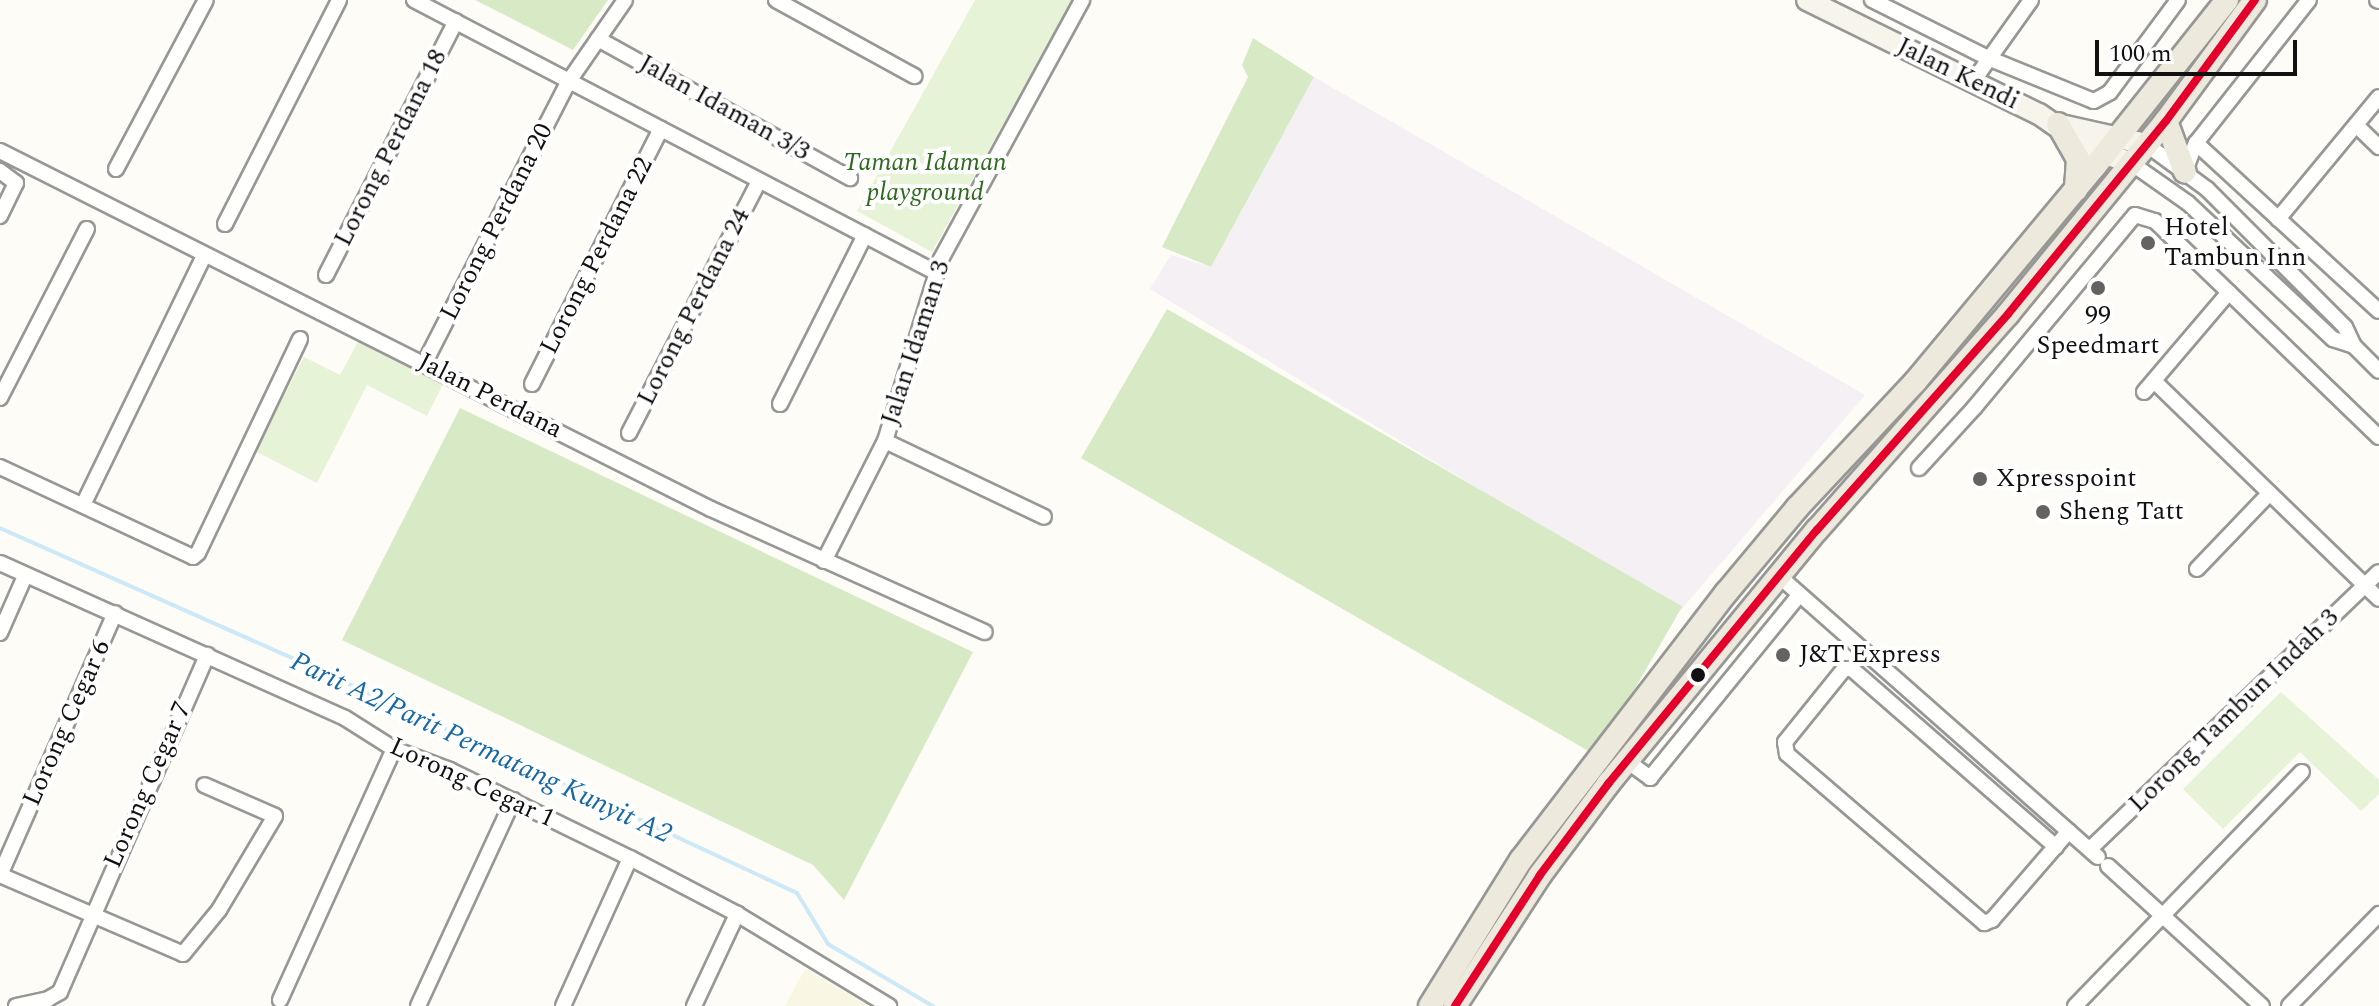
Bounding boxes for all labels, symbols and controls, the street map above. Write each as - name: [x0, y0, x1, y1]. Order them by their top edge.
- scale bar: [2099, 24, 2301, 74]
- street label: Jalan Kendi: [1892, 31, 2024, 117]
- text: 100 m: [2109, 36, 2172, 72]
- street label: Lorong Perdana 18: [328, 44, 454, 252]
- street label: Jalan Idaman 3/3: [633, 48, 815, 168]
- street label: Lorong Perdana 20: [434, 118, 560, 326]
- park label: Taman Idaman playground: [843, 147, 1007, 208]
- street label: Lorong Perdana 22: [534, 152, 660, 360]
- street label: Lorong Perdana 24: [631, 203, 757, 411]
- place label: Hotel Tambun Inn: [2164, 212, 2306, 274]
- marker: Hotel Tambun Inn: [2139, 234, 2157, 252]
- street label: Jalan Idaman 3: [875, 257, 957, 429]
- marker: 99 Speedmart: [2089, 279, 2107, 297]
- place label: 99 Speedmart: [2037, 300, 2159, 362]
- street label: Jalan Perdana: [413, 346, 567, 446]
- place label: Xpresspoint: [1996, 463, 2136, 495]
- marker: Xpresspoint: [1971, 470, 1989, 488]
- place label: Sheng Tatt: [2059, 496, 2184, 528]
- marker: Sheng Tatt: [2034, 503, 2052, 521]
- street label: Lorong Tambun Indah 3: [2123, 603, 2345, 819]
- street label: Lorong Cegar 6: [16, 635, 118, 811]
- place label: J&T Express: [1799, 639, 1941, 671]
- water label: Parit A2/Parit Permatang Kunyit A2: [285, 645, 677, 851]
- marker: J&T Express: [1774, 646, 1792, 664]
- unlabelled marker: [1690, 667, 1706, 683]
- street label: Lorong Cegar 7: [97, 697, 199, 873]
- street label: Lorong Cegar 1: [385, 731, 559, 835]

